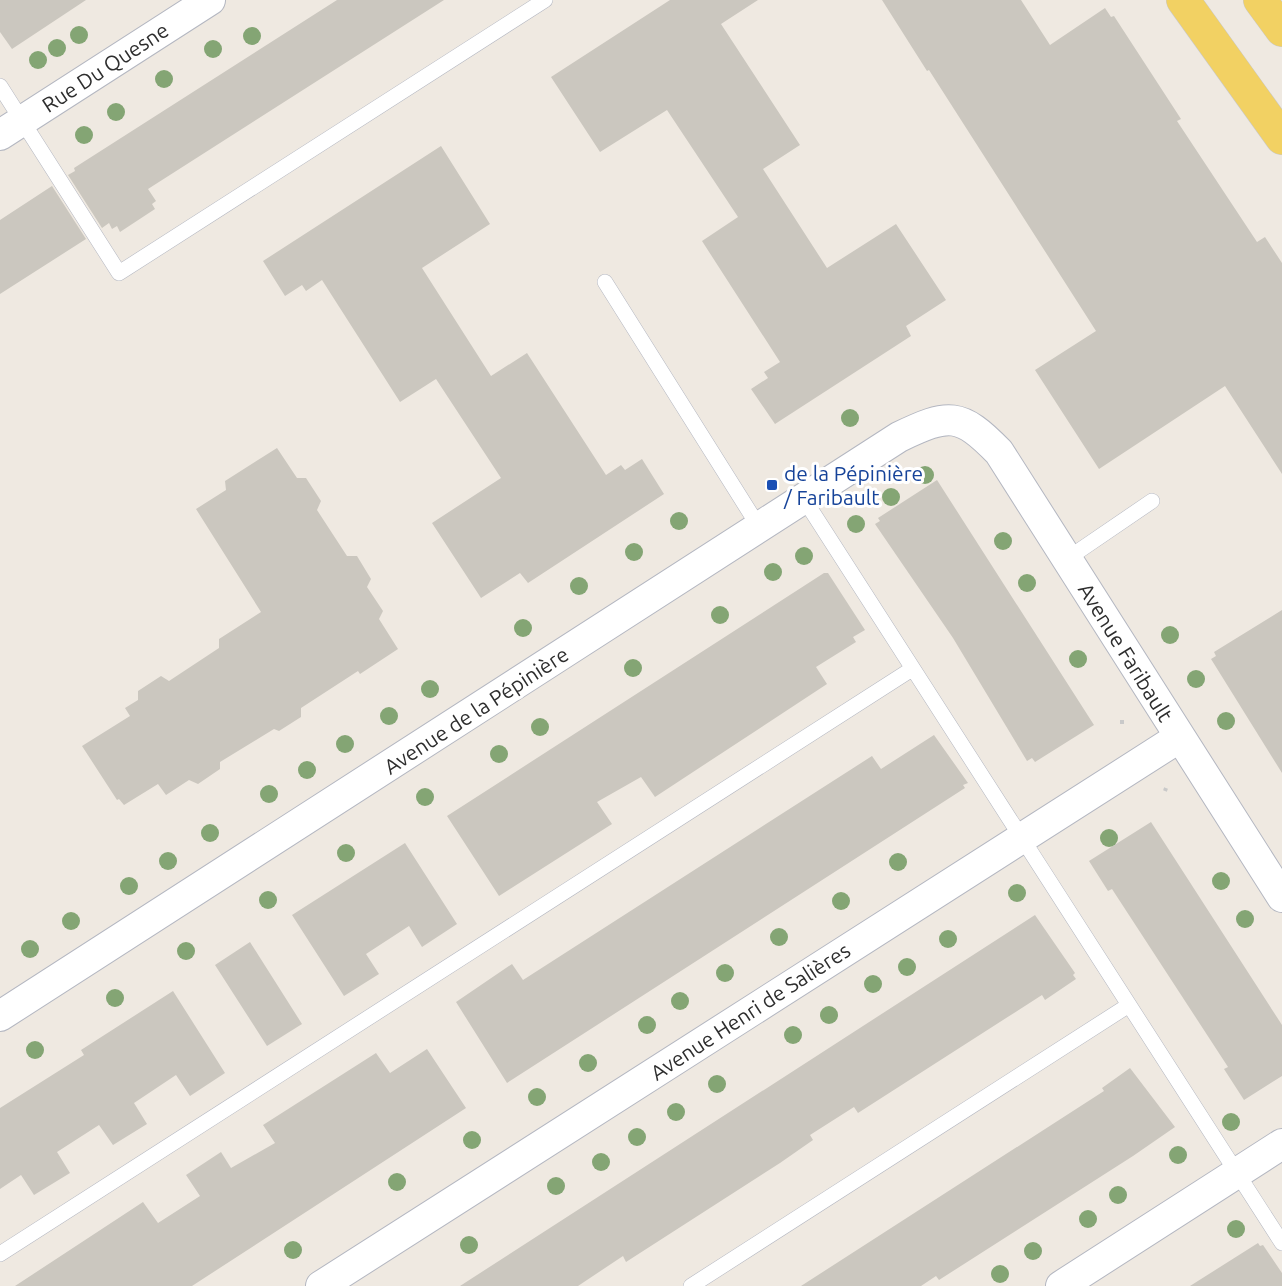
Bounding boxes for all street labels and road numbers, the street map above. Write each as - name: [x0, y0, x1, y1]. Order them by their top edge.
- street label: Rue Du Quesne: [37, 17, 173, 117]
- street label: Avenue Faribault: [1074, 578, 1178, 726]
- street label: Avenue de la Pépinière: [379, 641, 573, 779]
- street label: Avenue Henri de Salières: [646, 937, 854, 1085]

